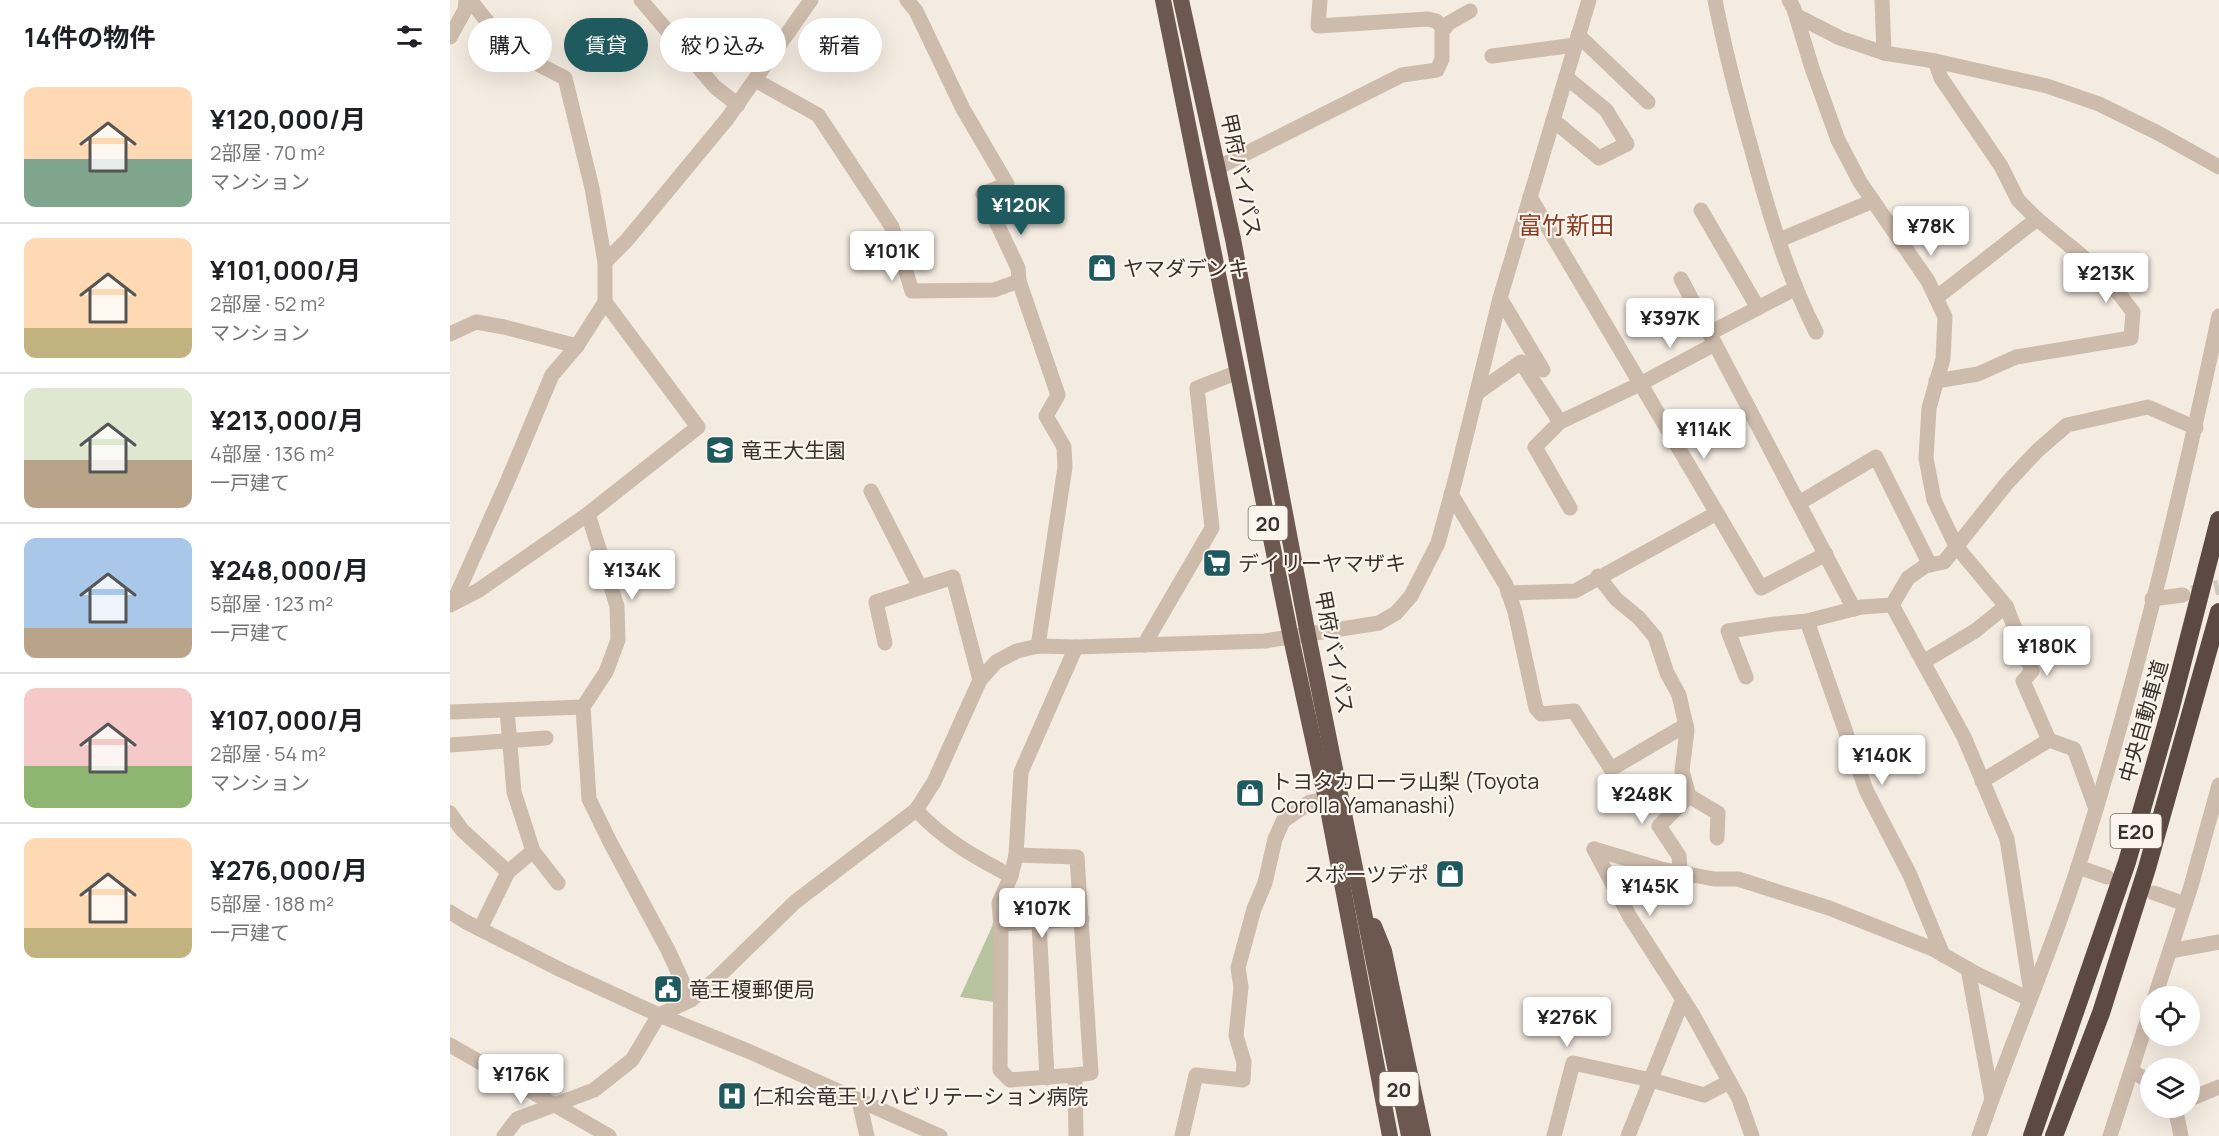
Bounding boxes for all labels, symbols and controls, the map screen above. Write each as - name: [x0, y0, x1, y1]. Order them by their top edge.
- chip: 購入: [468, 18, 552, 72]
- chip: 賃貸: [564, 18, 648, 72]
- chip: 絞り込み: [660, 18, 786, 72]
- chip: 新着: [798, 18, 882, 72]
- text: 14件の物件: [24, 19, 155, 55]
- icon: filters: [393, 20, 426, 53]
- text: ¥120,000/月: [210, 101, 366, 137]
- icon: home: [72, 111, 144, 183]
- street label: 甲府バイパス: [1215, 111, 1269, 239]
- text: 2部屋 · 70 m²: [210, 139, 325, 166]
- text: マンション: [210, 168, 310, 195]
- pin: ¥120K: [979, 185, 1063, 236]
- text: ¥120K: [992, 191, 1051, 218]
- pin: ¥78K: [1895, 206, 1967, 257]
- district label: 富竹新田: [1518, 208, 1614, 241]
- text: ¥78K: [1907, 212, 1955, 239]
- pin: ¥101K: [850, 231, 934, 282]
- text: ¥101K: [864, 237, 920, 264]
- text: ¥101,000/月: [210, 252, 361, 288]
- shop icon: ヤマダデンキ: [1086, 252, 1118, 284]
- pin: ¥213K: [2064, 253, 2148, 304]
- place label: ヤマダデンキ: [1123, 254, 1249, 282]
- text: ¥213K: [2077, 259, 2135, 286]
- icon: home: [72, 262, 144, 334]
- text: 2部屋 · 52 m²: [210, 290, 325, 317]
- pin: ¥397K: [1628, 298, 1712, 349]
- text: ¥397K: [1640, 304, 1700, 331]
- text: マンション: [210, 319, 310, 346]
- text: ¥213,000/月: [210, 402, 364, 438]
- pin: ¥114K: [1662, 409, 1746, 460]
- icon: home: [72, 412, 144, 484]
- text: ¥114K: [1677, 415, 1731, 442]
- school or university icon: 竜王大生園: [704, 434, 736, 466]
- place label: 竜王大生園: [741, 436, 846, 464]
- text: 4部屋 · 136 m²: [210, 440, 335, 467]
- text: 一戸建て: [210, 469, 290, 496]
- road number: 20: [1248, 506, 1288, 540]
- supermarket icon: デイリーヤマザキ: [1201, 547, 1233, 579]
- place label: デイリーヤマザキ: [1238, 549, 1406, 577]
- pin: ¥134K: [590, 550, 674, 601]
- text: ¥248,000/月: [210, 552, 369, 588]
- text: ¥134K: [603, 556, 661, 583]
- icon: home: [72, 562, 144, 634]
- street label: 甲府バイパス: [1309, 588, 1361, 716]
- text: 5部屋 · 123 m²: [210, 590, 333, 617]
- text: 一戸建て: [210, 619, 290, 646]
- pin: ¥180K: [2005, 626, 2089, 677]
- text: ¥180K: [2017, 632, 2077, 659]
- street label: 中央自動車道: [2112, 657, 2174, 785]
- text: ¥107,000/月: [210, 702, 364, 738]
- icon: home: [72, 712, 144, 784]
- pin: ¥140K: [1840, 735, 1924, 786]
- text: 2部屋 · 54 m²: [210, 740, 326, 767]
- text: ¥140K: [1852, 741, 1912, 768]
- place label: トヨタカローラ山梨 (Toyota Corolla Yamanashi): [1271, 767, 1539, 819]
- text: マンション: [210, 769, 310, 796]
- pin: ¥248K: [1600, 774, 1684, 825]
- shop icon: トヨタカローラ山梨 (Toyota Corolla Yamanashi): [1234, 777, 1266, 809]
- text: ¥248K: [1611, 780, 1673, 807]
- road number: E20: [2110, 814, 2162, 848]
- text: ¥276,000/月: [210, 852, 368, 888]
- shop icon: スポーツデポ: [1434, 858, 1466, 890]
- place label: スポーツデポ: [1303, 860, 1429, 888]
- icon: home: [72, 862, 144, 934]
- pin: ¥145K: [1608, 866, 1692, 917]
- text: ¥145K: [1621, 872, 1679, 899]
- pin: ¥107K: [1000, 888, 1084, 939]
- text: 5部屋 · 188 m²: [210, 890, 334, 917]
- text: ¥107K: [1013, 894, 1071, 921]
- text: 一戸建て: [210, 919, 290, 946]
- public building icon: 竜王榎郵便局: [652, 973, 684, 1005]
- place label: 竜王榎郵便局: [689, 975, 815, 1003]
- map controls: [2140, 986, 2200, 1118]
- button: locate: [2140, 986, 2200, 1046]
- pin: ¥276K: [1525, 997, 1609, 1048]
- text: ¥276K: [1537, 1003, 1597, 1030]
- pin: ¥176K: [479, 1054, 563, 1105]
- button: layers: [2140, 1058, 2200, 1118]
- text: ¥176K: [492, 1060, 550, 1087]
- road number: 20: [1380, 1072, 1418, 1106]
- hospital icon: 仁和会竜王リハビリテーション病院: [716, 1080, 748, 1112]
- place label: 仁和会竜王リハビリテーション病院: [753, 1082, 1089, 1110]

